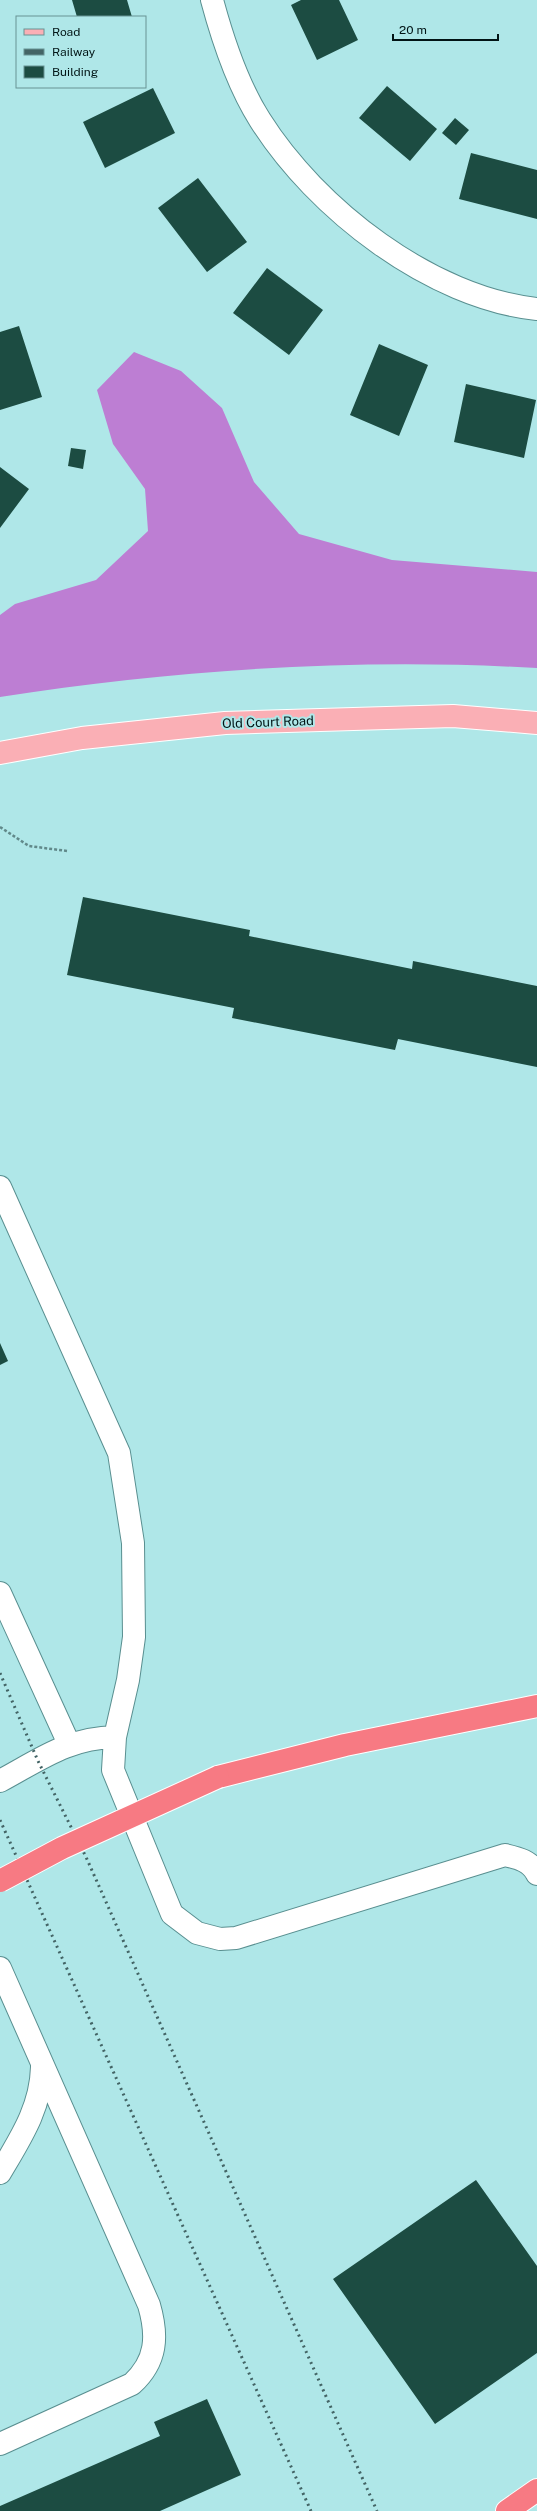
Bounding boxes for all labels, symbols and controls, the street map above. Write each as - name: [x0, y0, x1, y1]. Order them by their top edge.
- legend: [16, 16, 146, 88]
- scale bar: [393, 16, 498, 42]
- text: 20 m: [399, 23, 427, 37]
- text: Road: [52, 25, 80, 39]
- text: Railway: [52, 45, 96, 59]
- text: Building: [52, 65, 98, 79]
- street label: Old Court Road: [222, 713, 314, 731]

